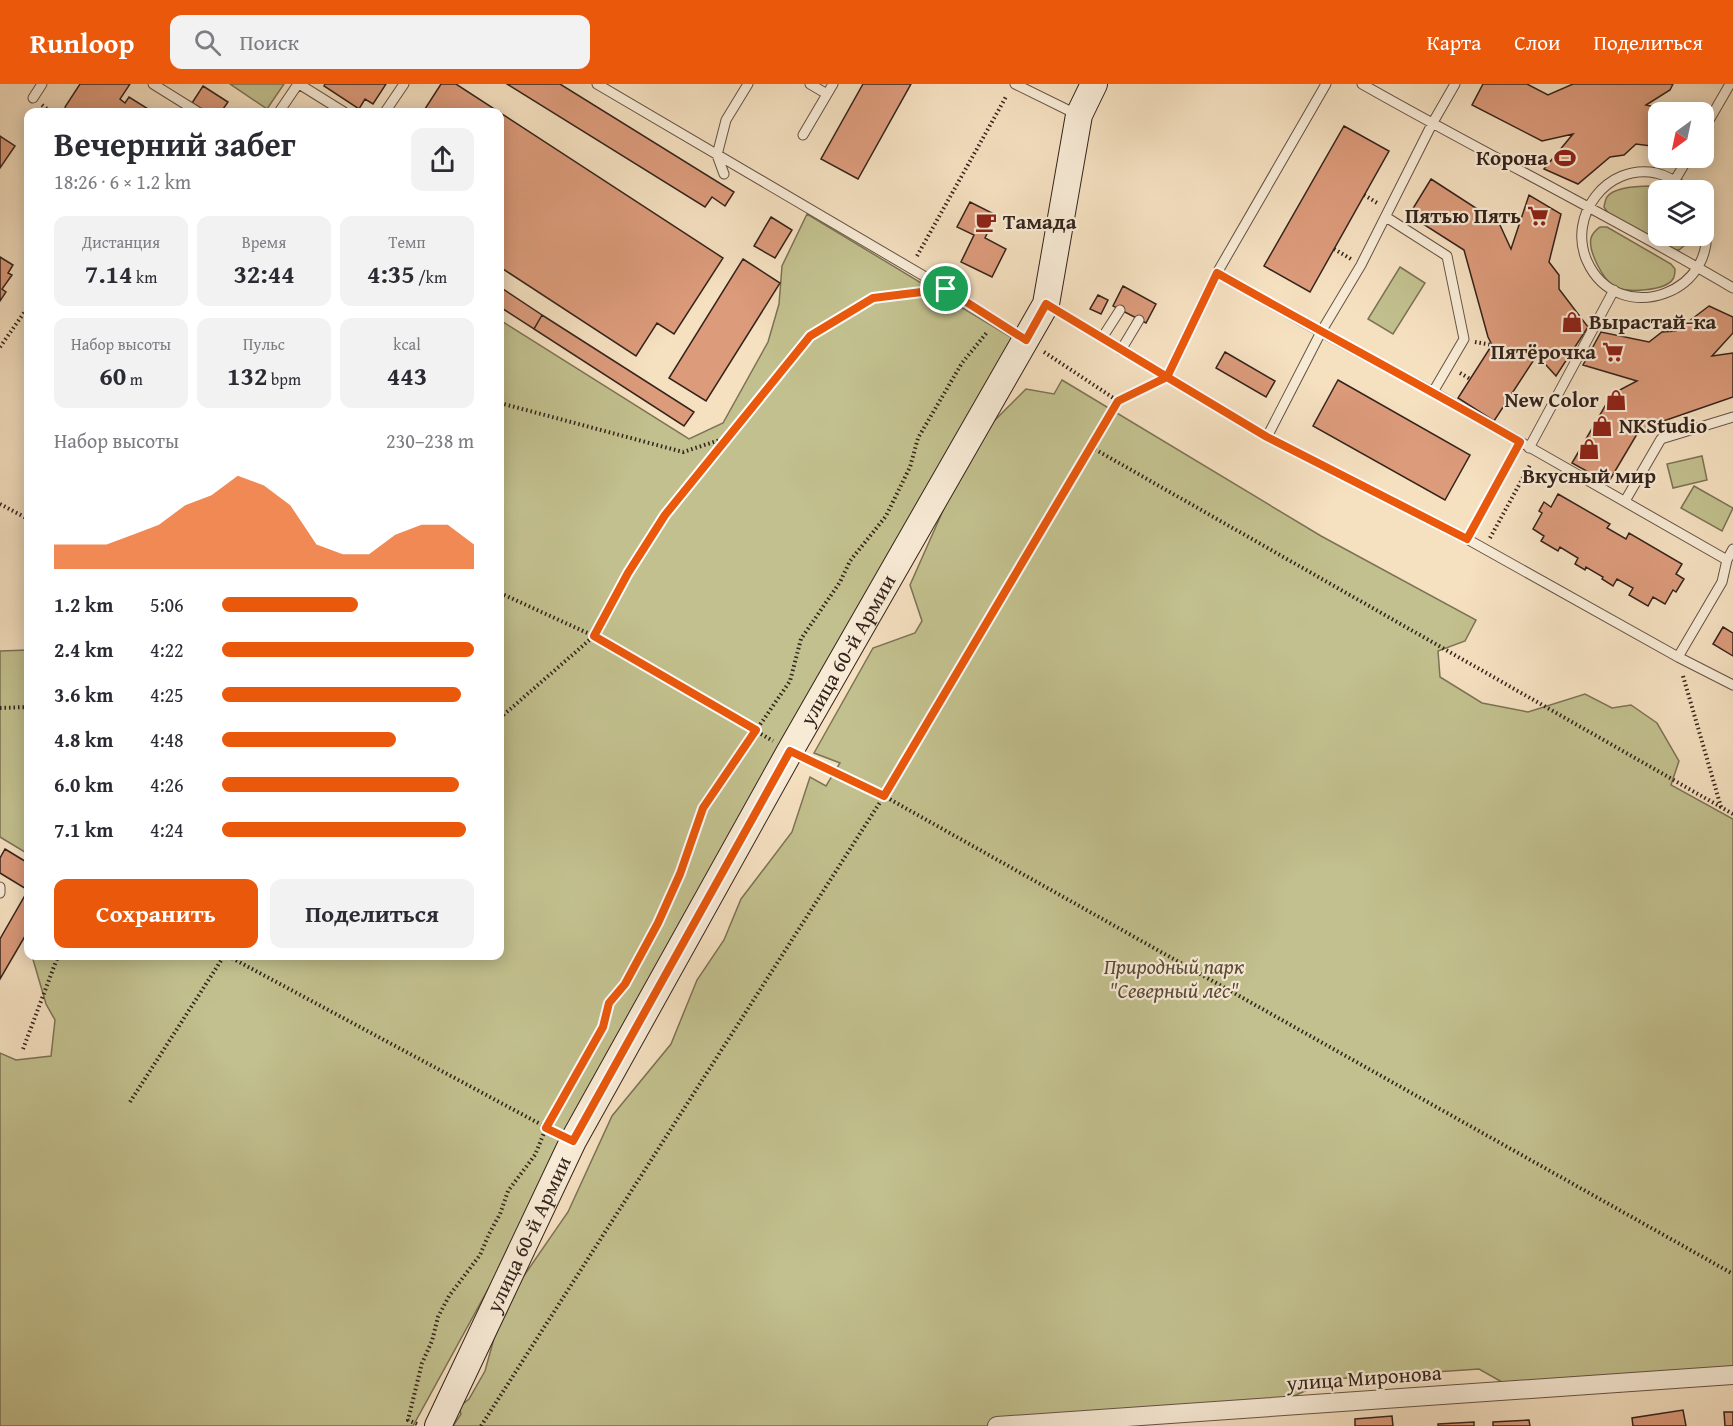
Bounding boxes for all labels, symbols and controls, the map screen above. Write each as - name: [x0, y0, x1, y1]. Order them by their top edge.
- search box: [170, 15, 590, 69]
- text: Runloop: [30, 22, 134, 63]
- icon: search: [191, 26, 224, 59]
- text: Поиск: [239, 26, 299, 58]
- text: Карта: [1427, 27, 1481, 58]
- text: Слои: [1514, 27, 1560, 58]
- text: Поделиться: [1593, 27, 1703, 58]
- north arrow: [1648, 102, 1714, 168]
- map controls: [1648, 102, 1714, 246]
- text: Вечерний забег: [54, 120, 296, 168]
- button: share: [411, 128, 474, 191]
- place label: Корона: [1476, 142, 1548, 173]
- sports icon: Корона: [1553, 146, 1577, 170]
- text: 18:26 · 6 × 1.2 km: [54, 167, 191, 196]
- button: layers: [1648, 180, 1714, 246]
- place label: Пятью Пять: [1405, 200, 1521, 231]
- supermarket icon: Пятью Пять: [1526, 204, 1550, 228]
- place label: Тамада: [1003, 206, 1077, 237]
- cafe icon: Тамада: [974, 210, 998, 234]
- text: Дистанция: [82, 230, 160, 254]
- text: Время: [242, 230, 286, 254]
- text: Темп: [389, 230, 425, 254]
- text: 7.14: [85, 254, 133, 293]
- text: 32:44: [233, 254, 295, 293]
- text: 4:35: [367, 254, 415, 293]
- pin: [920, 263, 971, 314]
- text: km: [133, 265, 157, 289]
- text: /km: [415, 265, 447, 289]
- icon: arrive: [929, 272, 962, 305]
- place label: Вырастай-ка: [1589, 306, 1716, 337]
- shop icon: Вырастай-ка: [1560, 310, 1584, 334]
- text: Набор высоты: [71, 332, 171, 356]
- text: Пульс: [243, 332, 285, 356]
- text: kcal: [393, 332, 421, 356]
- place label: Пятёрочка: [1491, 336, 1596, 367]
- supermarket icon: Пятёрочка: [1601, 340, 1625, 364]
- text: 60: [99, 356, 126, 395]
- text: 132: [227, 356, 267, 395]
- text: 443: [387, 356, 427, 395]
- text: m: [126, 367, 143, 391]
- text: bpm: [267, 367, 301, 391]
- place label: New Color: [1505, 384, 1599, 415]
- shop icon: New Color: [1604, 388, 1628, 412]
- place label: NKStudio: [1619, 410, 1707, 441]
- shop icon: NKStudio: [1590, 414, 1614, 438]
- text: Набор высоты: [54, 426, 179, 455]
- text: 230–238 m: [386, 426, 474, 455]
- shop icon: Вкусный мир: [1577, 437, 1601, 461]
- place label: Вкусный мир: [1522, 460, 1656, 491]
- street label: улица 60-й Армии: [791, 568, 903, 732]
- text: 1.2 km: [54, 590, 113, 619]
- text: 5:06: [150, 590, 184, 619]
- text: 2.4 km: [54, 635, 113, 664]
- text: 4:22: [150, 635, 184, 664]
- text: 3.6 km: [54, 680, 113, 709]
- text: 4:25: [150, 680, 184, 709]
- text: 4.8 km: [54, 725, 113, 754]
- text: 4:48: [150, 725, 184, 754]
- text: 6.0 km: [54, 770, 113, 799]
- text: 4:26: [150, 770, 184, 799]
- text: 7.1 km: [54, 815, 113, 844]
- text: 4:24: [150, 815, 184, 844]
- button: Сохранить: [54, 879, 258, 948]
- button: Поделиться: [270, 879, 474, 948]
- park label: Природный парк "Северный лес": [1104, 951, 1244, 1006]
- street label: улица 60-й Армии: [477, 1151, 579, 1319]
- street label: улица Миронова: [1284, 1357, 1443, 1398]

